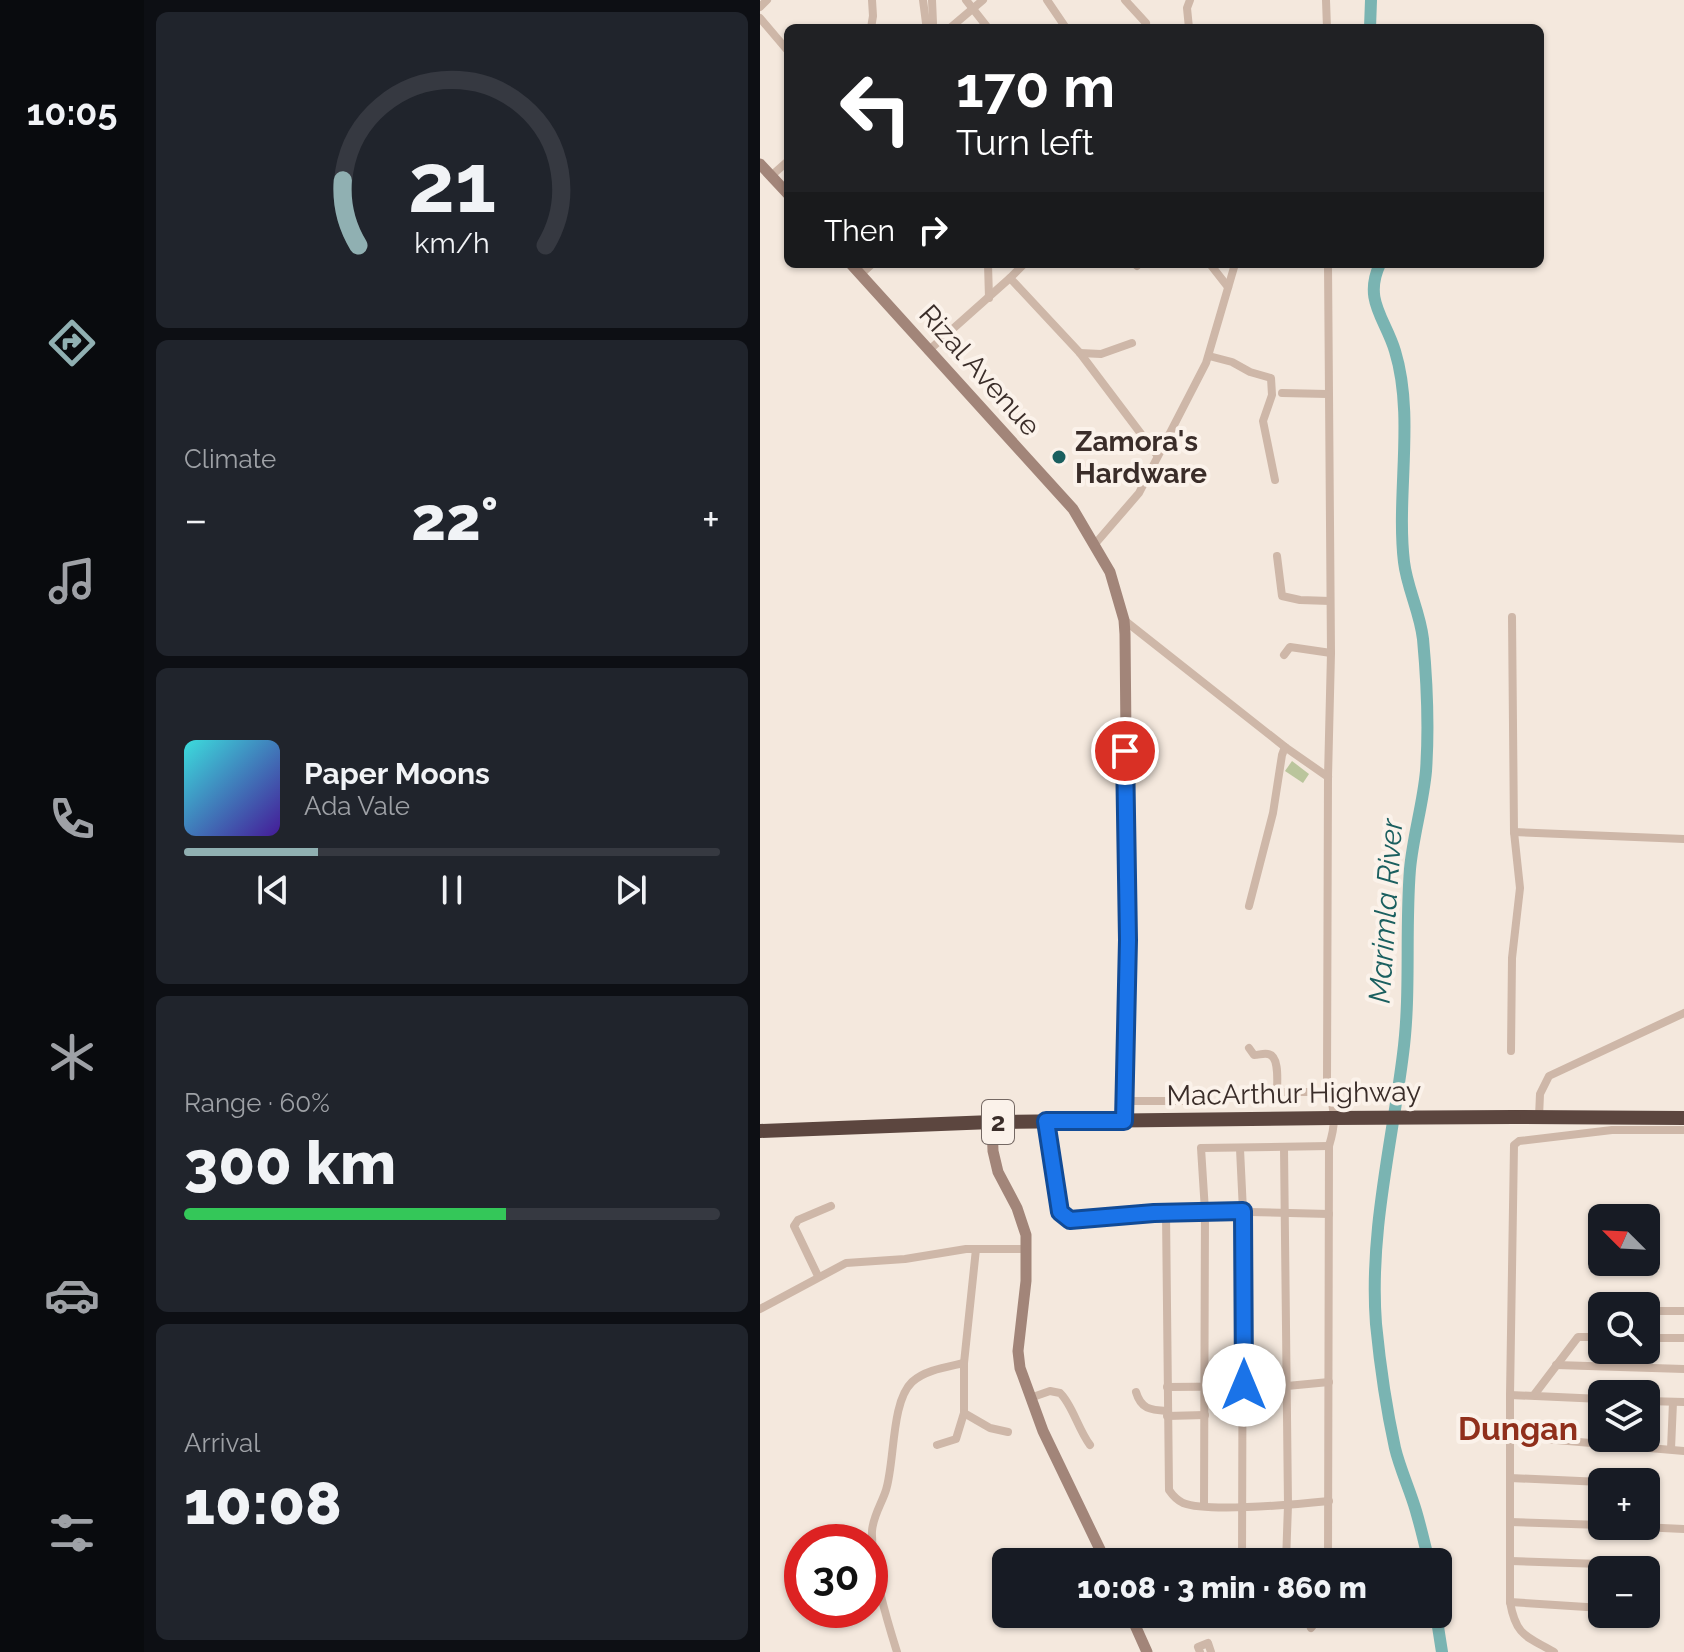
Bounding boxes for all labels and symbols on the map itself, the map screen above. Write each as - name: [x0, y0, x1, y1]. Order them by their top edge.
- street label: Rizal Avenue: [912, 298, 1047, 443]
- place label: Zamora's Hardware: [1075, 425, 1207, 490]
- marker: Zamora's Hardware: [1050, 448, 1068, 466]
- pin: [1091, 717, 1159, 785]
- water label: Marimla River: [1362, 816, 1410, 1004]
- street label: MacArthur Highway: [1166, 1075, 1422, 1112]
- road number: 2: [982, 1100, 1014, 1144]
- north arrow: [1588, 1204, 1660, 1276]
- position arrow: [1202, 1343, 1286, 1427]
- district label: Dungan: [1458, 1410, 1578, 1447]
- speed limit sign: 30: [784, 1524, 888, 1628]

